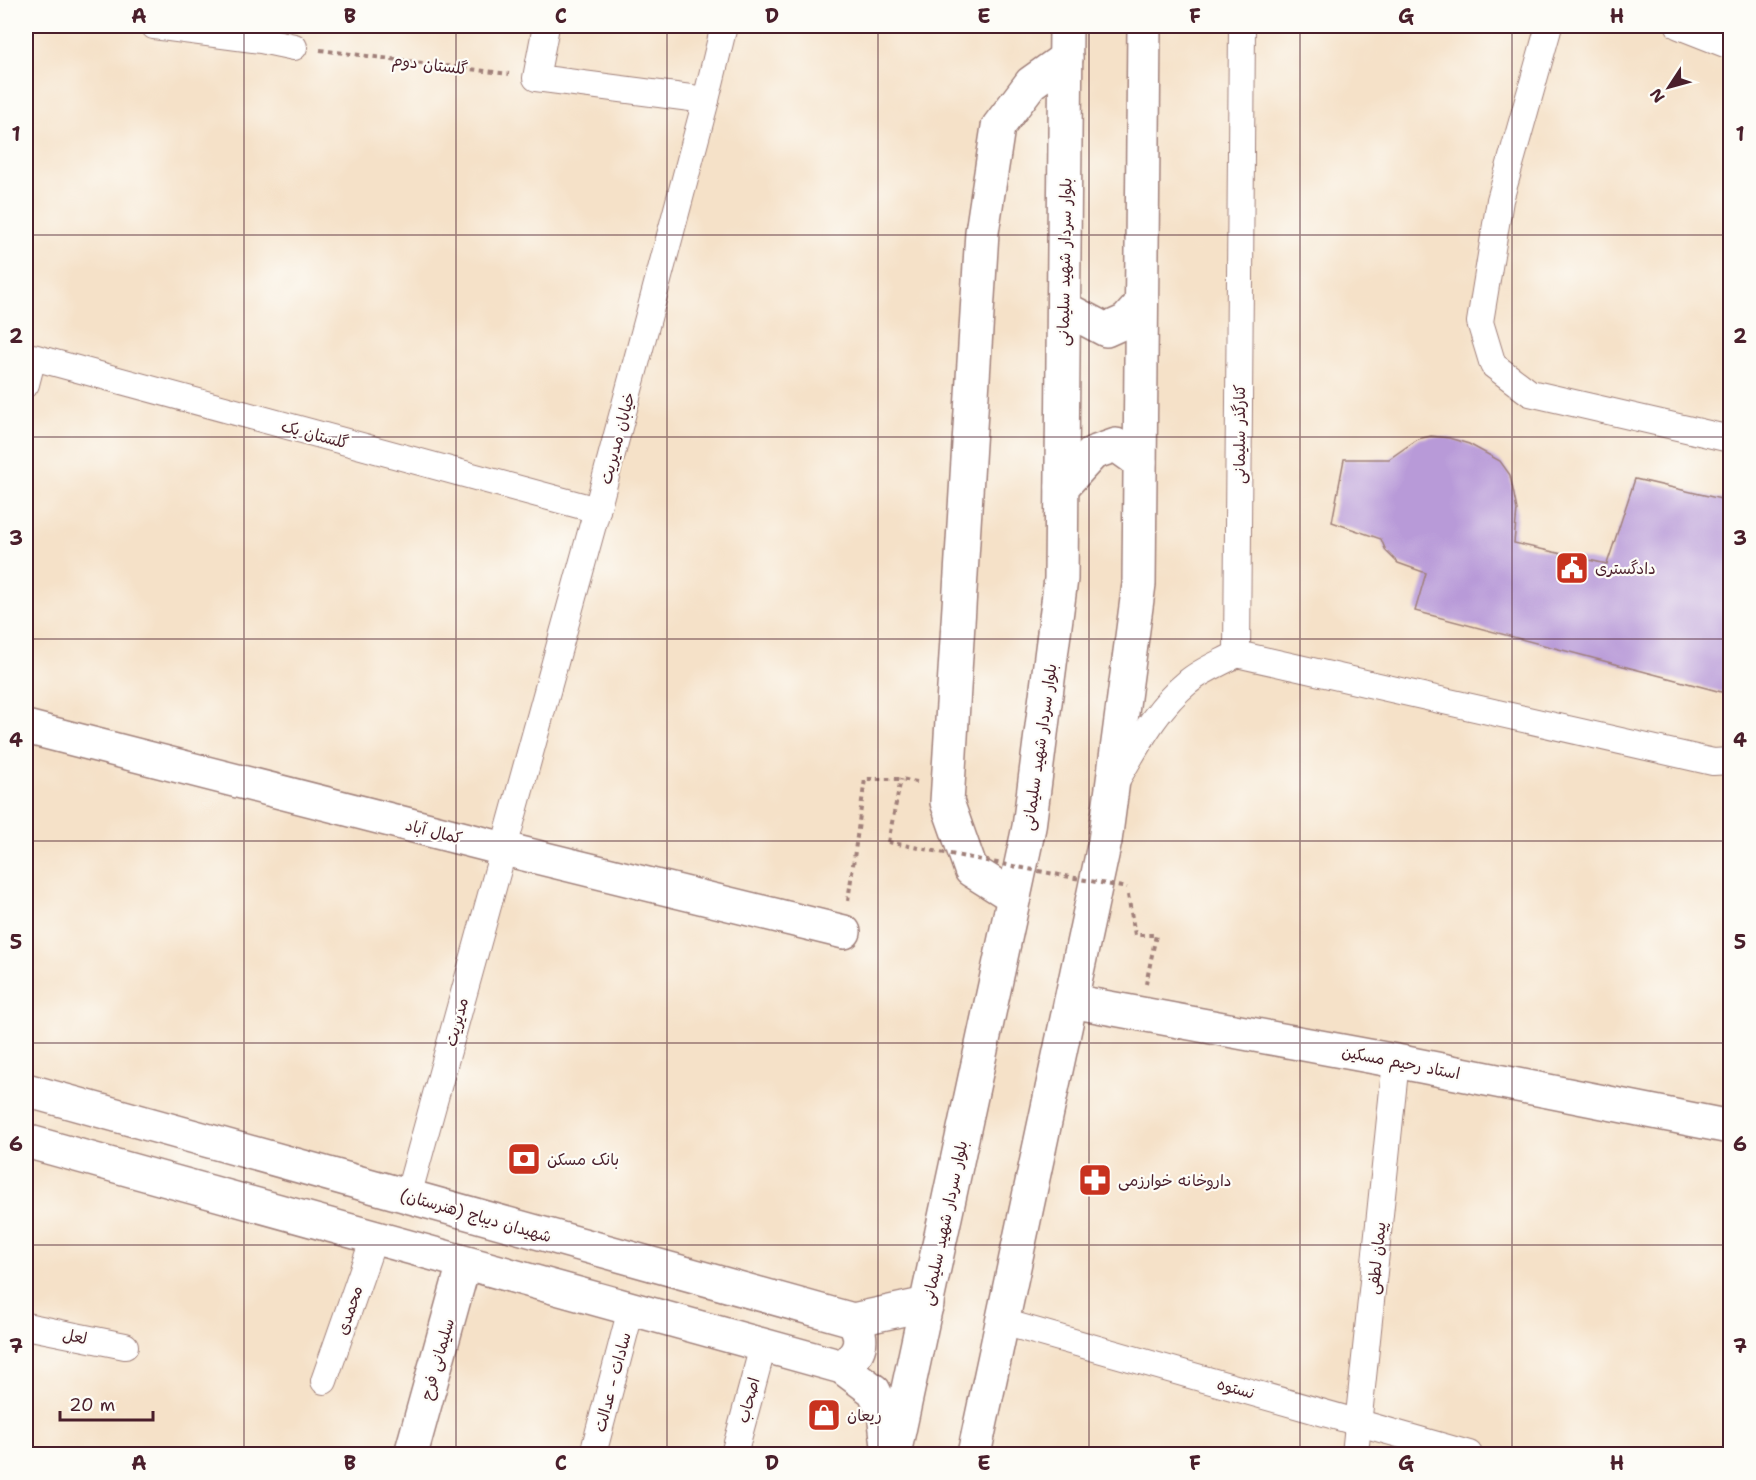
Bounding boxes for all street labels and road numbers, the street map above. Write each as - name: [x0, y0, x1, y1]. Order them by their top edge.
- street label: گلستان دوم: [391, 49, 469, 82]
- street label: بلوار سردار شهید سلیمانی: [1053, 178, 1076, 346]
- street label: کنارگذر سلیمانی: [1229, 384, 1250, 484]
- street label: خیابان مدیریت: [595, 390, 640, 487]
- street label: گلستان یک: [279, 415, 351, 454]
- street label: بلوار سردار شهید سلیمانی: [1017, 662, 1062, 832]
- street label: کمال آباد: [403, 814, 465, 849]
- street label: مدیریت: [440, 995, 473, 1049]
- street label: استاد رحیم مسکین: [1340, 1041, 1462, 1086]
- street label: بلوار سردار شهید سلیمانی: [917, 1139, 972, 1308]
- street label: شهیدان دیباج (هنرستان): [398, 1184, 554, 1247]
- street label: پیمان لطفی: [1362, 1221, 1391, 1295]
- street label: محمدی: [331, 1283, 368, 1338]
- street label: سلیمانی فرح: [416, 1316, 459, 1402]
- street label: لعل: [61, 1324, 89, 1349]
- street label: سادات - عدالت: [589, 1330, 636, 1434]
- street label: نستوه: [1215, 1373, 1257, 1404]
- street label: اصحاب: [732, 1375, 765, 1425]

